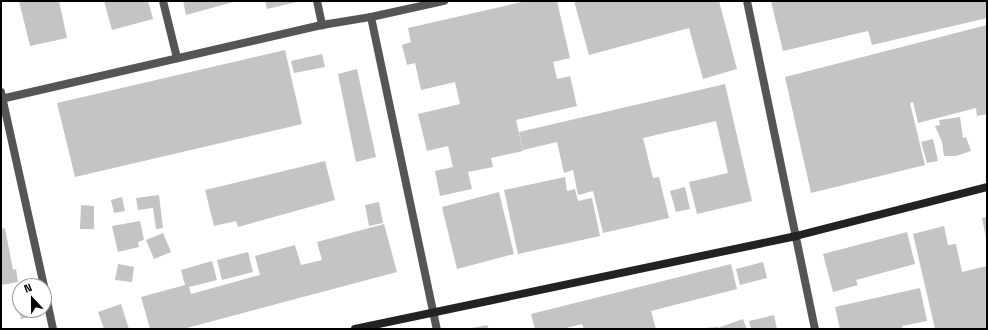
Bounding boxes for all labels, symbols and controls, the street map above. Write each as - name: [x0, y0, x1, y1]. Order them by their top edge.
- north arrow: [12, 278, 52, 318]
- text: N: [22, 280, 34, 296]

